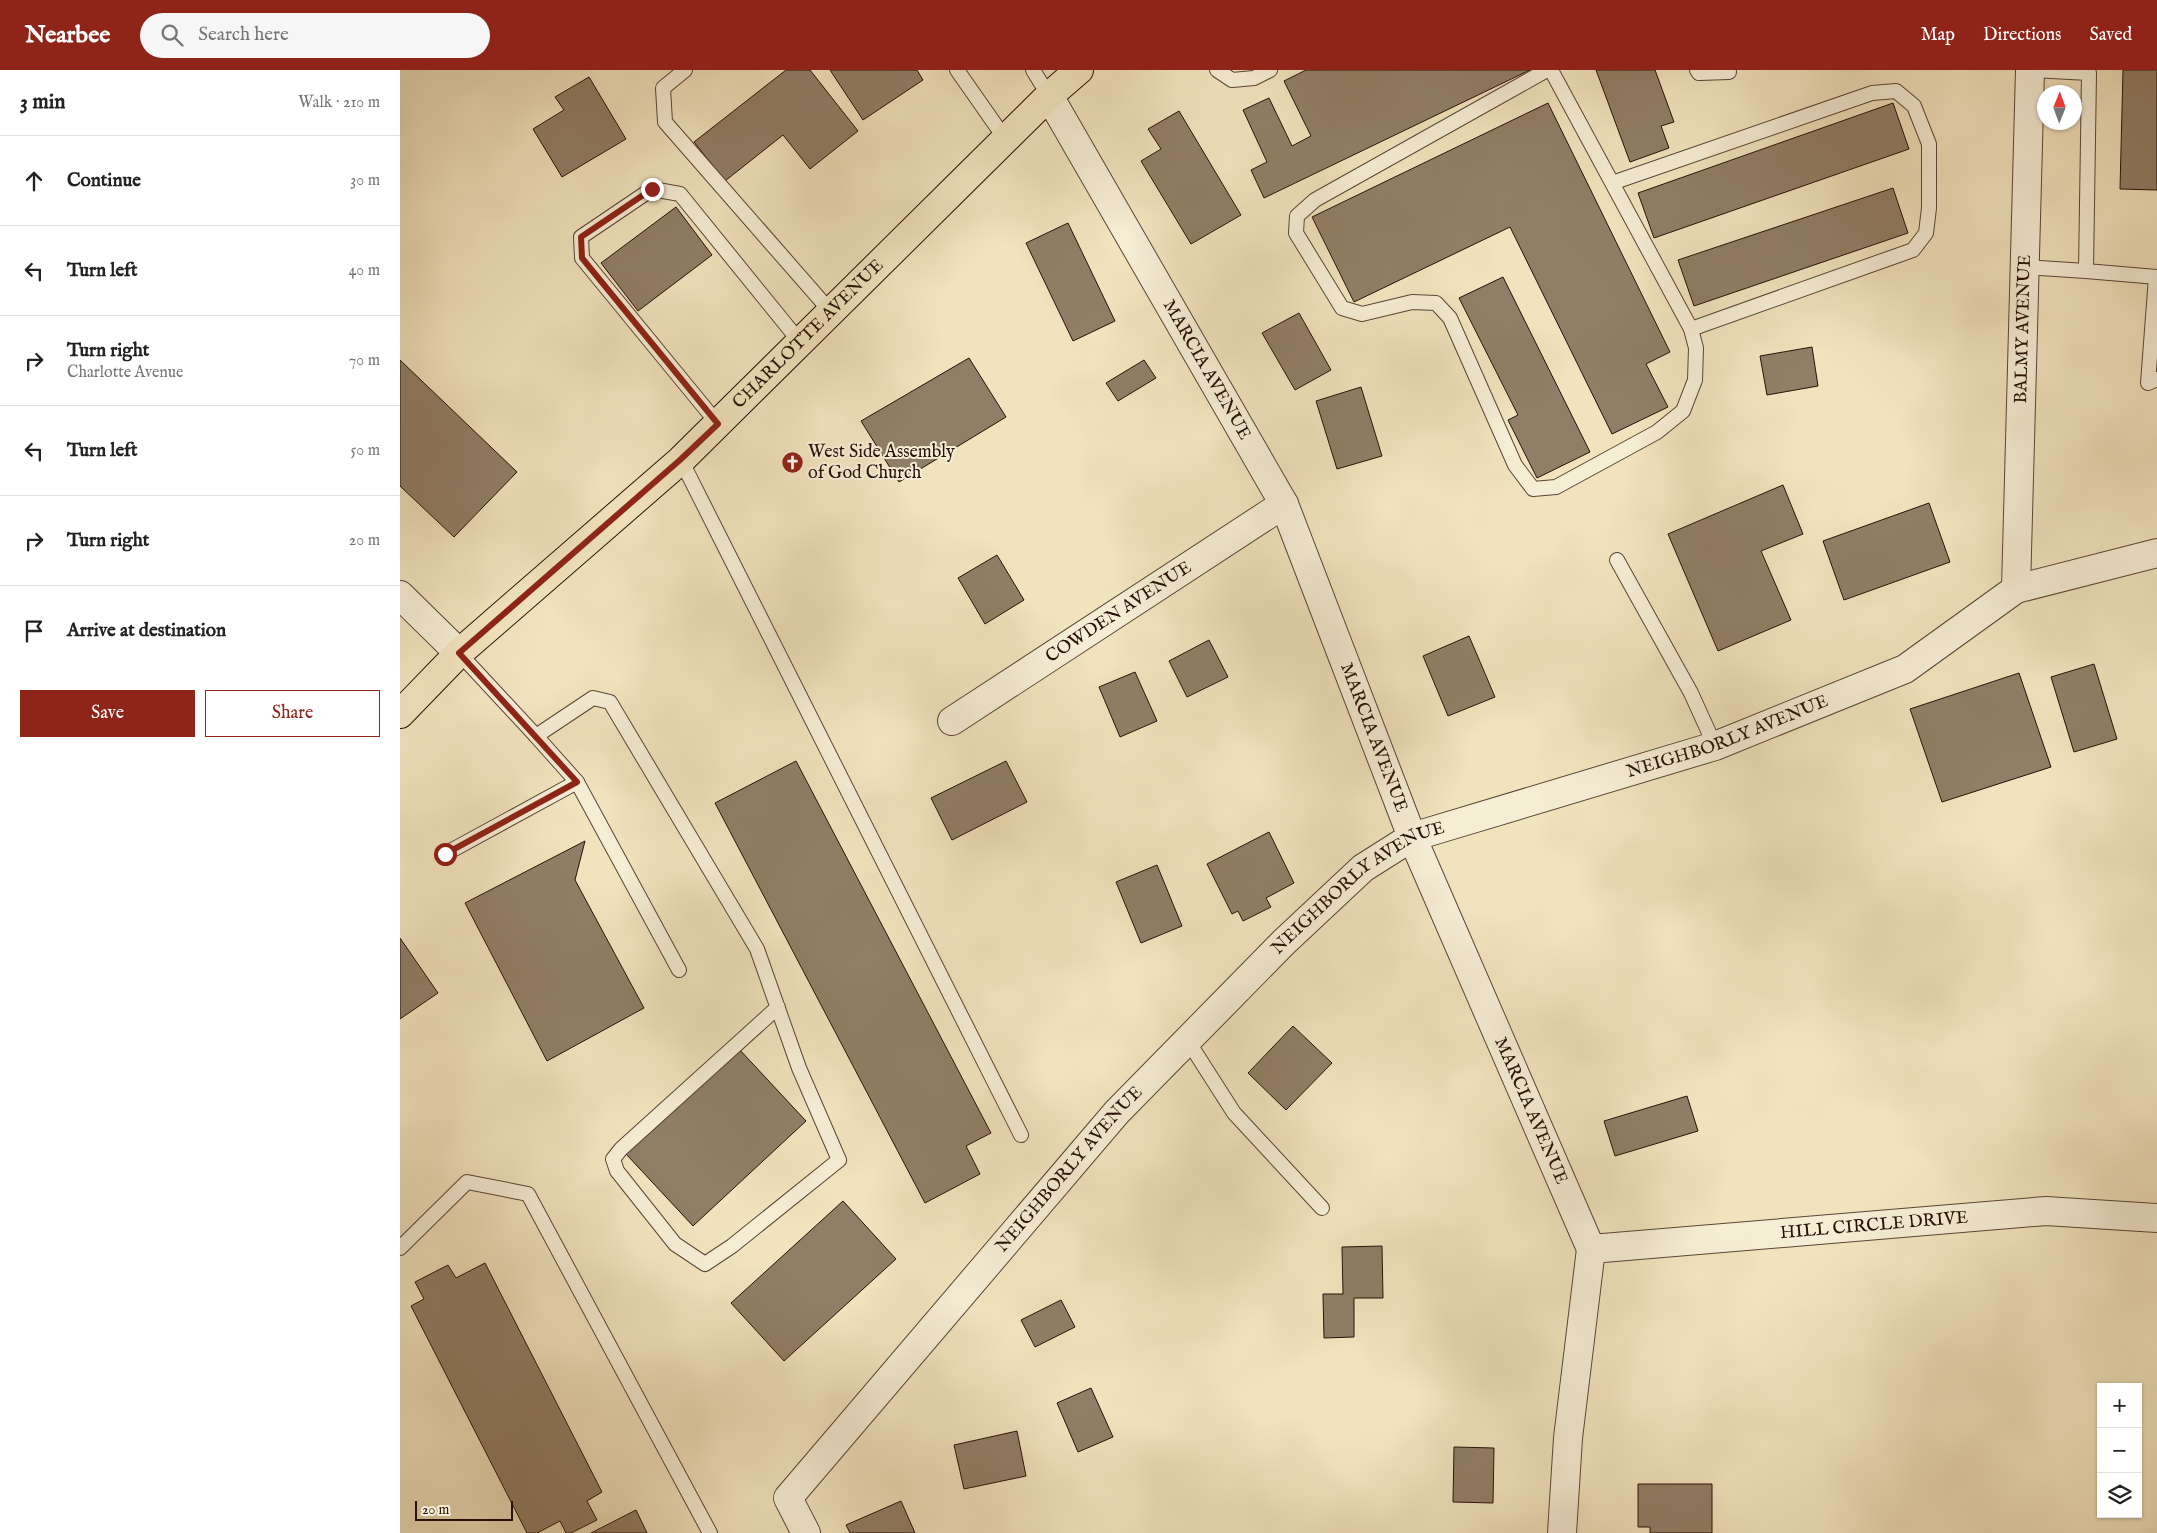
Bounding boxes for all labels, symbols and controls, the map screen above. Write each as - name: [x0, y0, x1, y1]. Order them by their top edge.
- search box: [140, 13, 490, 58]
- text: Nearbee: [25, 20, 110, 51]
- icon: search: [158, 21, 186, 49]
- text: Search here: [198, 23, 289, 47]
- text: Map: [1921, 24, 1955, 47]
- text: Directions: [1983, 24, 2061, 47]
- text: Saved: [2089, 24, 2132, 47]
- north arrow: [2037, 85, 2082, 130]
- text: 3 min: [20, 89, 65, 116]
- text: Walk · 210 m: [298, 93, 380, 113]
- icon: ahead: [20, 167, 48, 195]
- text: Continue: [67, 169, 141, 193]
- text: 30 m: [350, 171, 380, 191]
- route end: [641, 178, 664, 201]
- street label: CHARLOTTE AVENUE: [728, 254, 889, 414]
- street label: BALMY AVENUE: [2010, 254, 2037, 404]
- icon: left: [20, 257, 48, 285]
- text: Turn left: [67, 259, 138, 283]
- text: 40 m: [348, 261, 380, 281]
- street label: MARCIA AVENUE: [1157, 296, 1256, 444]
- text: Turn right: [67, 339, 149, 363]
- icon: right: [20, 347, 48, 375]
- text: 70 m: [349, 351, 380, 371]
- text: Charlotte Avenue: [67, 363, 183, 383]
- icon: left: [20, 437, 48, 465]
- text: Turn left: [67, 439, 138, 463]
- text: 50 m: [351, 441, 380, 461]
- place label: West Side Assembly of God Church: [808, 441, 955, 485]
- church icon: West Side Assembly of God Church: [780, 450, 804, 474]
- icon: right: [20, 527, 48, 555]
- text: Turn right: [67, 529, 149, 553]
- text: 20 m: [349, 531, 380, 551]
- street label: COWDEN AVENUE: [1041, 556, 1196, 668]
- icon: arrive: [20, 617, 48, 645]
- text: Arrive at destination: [67, 619, 226, 643]
- street label: MARCIA AVENUE: [1335, 660, 1413, 815]
- button: Save: [20, 690, 195, 737]
- button: Share: [205, 690, 380, 737]
- street label: NEIGHBORLY AVENUE: [1624, 690, 1831, 783]
- street label: NEIGHBORLY AVENUE: [1266, 816, 1447, 960]
- route start: [434, 843, 457, 866]
- street label: MARCIA AVENUE: [1489, 1034, 1573, 1188]
- street label: NEIGHBORLY AVENUE: [991, 1081, 1148, 1257]
- street label: HILL CIRCLE DRIVE: [1779, 1206, 1969, 1245]
- map controls: [2097, 1383, 2142, 1518]
- button: +: [2097, 1383, 2142, 1428]
- button: −: [2097, 1428, 2142, 1473]
- button: layers: [2097, 1473, 2142, 1518]
- scale bar: [415, 1498, 512, 1521]
- text: 20 m: [422, 1501, 449, 1519]

